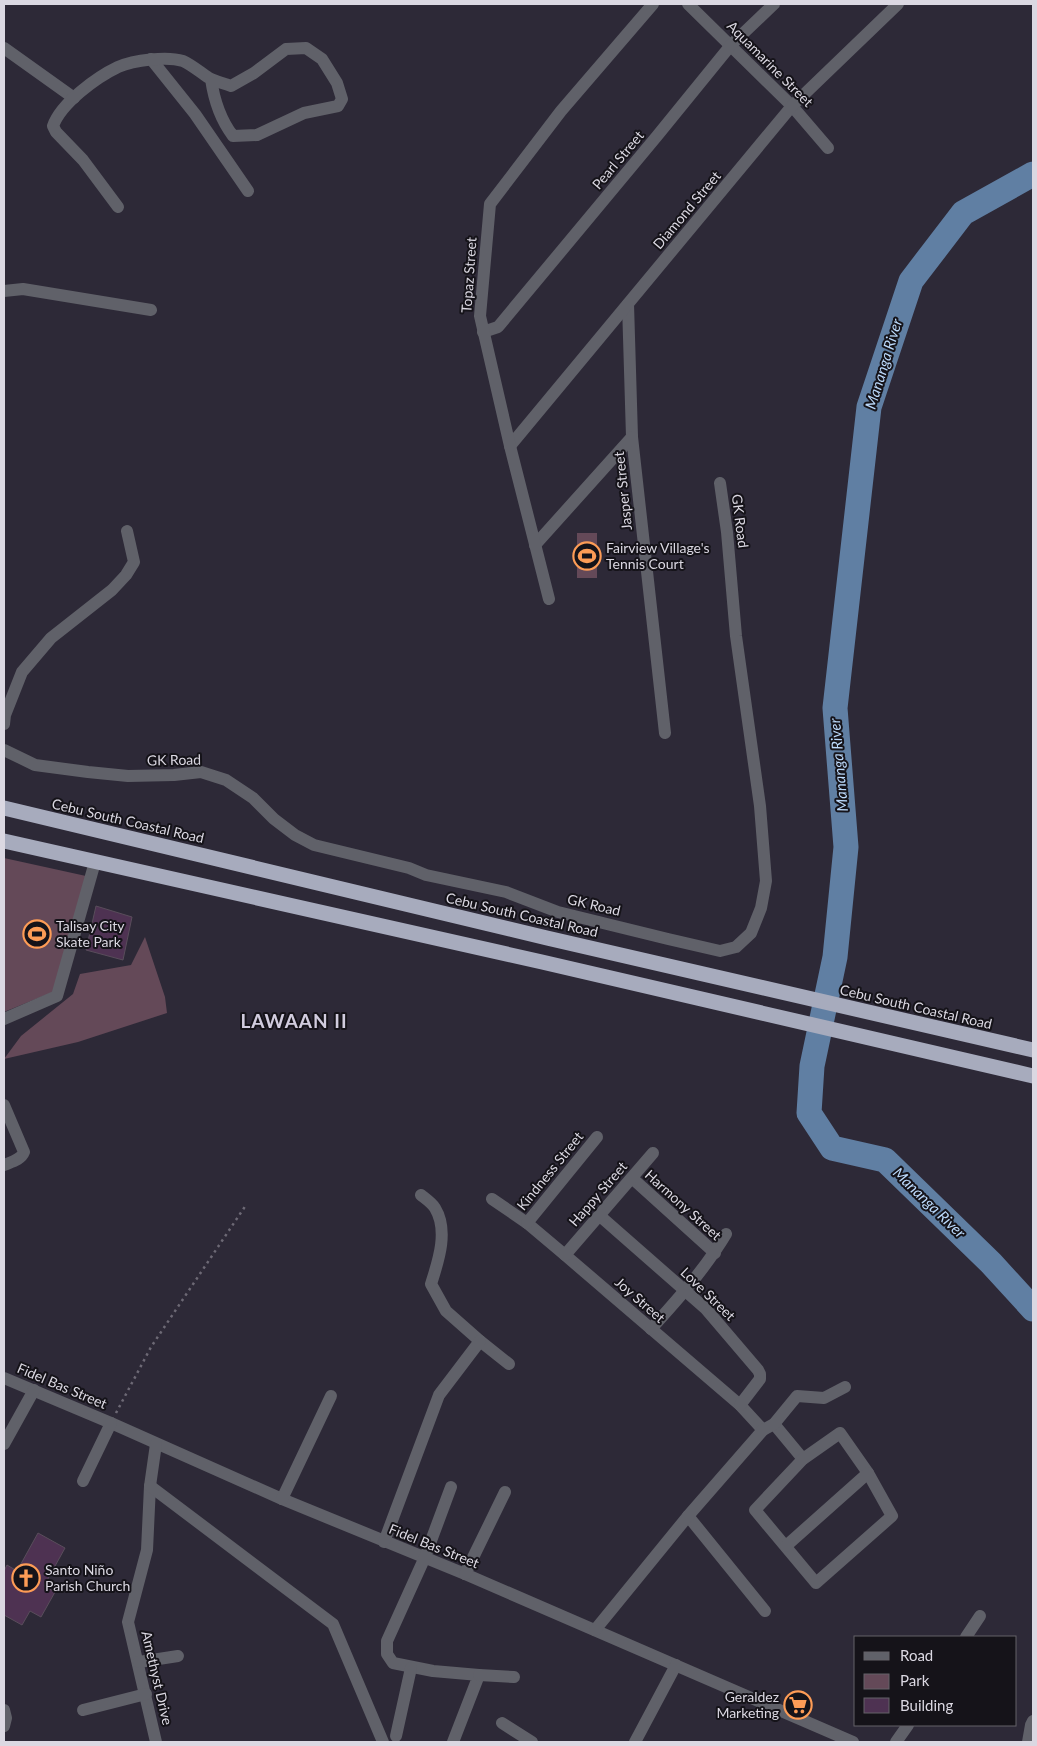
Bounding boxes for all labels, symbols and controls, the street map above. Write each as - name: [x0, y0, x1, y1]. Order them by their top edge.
- street label: Aquamarine Street: [724, 17, 817, 110]
- street label: Pearl Street: [588, 127, 647, 192]
- street label: Diamond Street: [649, 167, 724, 252]
- street label: Topaz Street: [457, 236, 480, 314]
- water label: Mananga River: [861, 316, 906, 411]
- street label: Jasper Street: [610, 451, 635, 531]
- street label: GK Road: [729, 493, 752, 549]
- place label: Fairview Village's Tennis Court: [606, 539, 710, 572]
- sports icon: Fairview Village's Tennis Court: [572, 541, 602, 571]
- water label: Mananga River: [825, 717, 851, 812]
- street label: GK Road: [147, 751, 201, 768]
- street label: Cebu South Coastal Road: [50, 795, 206, 846]
- street label: Cebu South Coastal Road: [444, 889, 600, 940]
- street label: GK Road: [566, 890, 622, 919]
- place label: Talisay City Skate Park: [56, 917, 125, 950]
- sports icon: Talisay City Skate Park: [22, 919, 52, 949]
- street label: Cebu South Coastal Road: [838, 981, 994, 1032]
- district label: LAWAAN II: [240, 1009, 348, 1032]
- street label: Kindness Street: [513, 1128, 586, 1213]
- street label: Happy Street: [565, 1158, 630, 1230]
- water label: Mananga River: [890, 1163, 970, 1242]
- street label: Harmony Street: [642, 1166, 725, 1243]
- street label: Love Street: [678, 1263, 739, 1324]
- street label: Joy Street: [612, 1273, 669, 1326]
- street label: Fidel Bas Street: [15, 1359, 110, 1412]
- street label: Fidel Bas Street: [387, 1520, 482, 1571]
- place label: Santo Niño Parish Church: [45, 1561, 130, 1594]
- church icon: Santo Niño Parish Church: [11, 1563, 41, 1593]
- street label: Amethyst Drive: [138, 1629, 177, 1727]
- legend: [854, 1636, 1017, 1726]
- text: Road: [900, 1646, 933, 1664]
- text: Park: [900, 1671, 930, 1689]
- place label: Geraldez Marketing: [716, 1688, 779, 1721]
- supermarket icon: Geraldez Marketing: [783, 1690, 813, 1720]
- text: Building: [900, 1696, 953, 1714]

